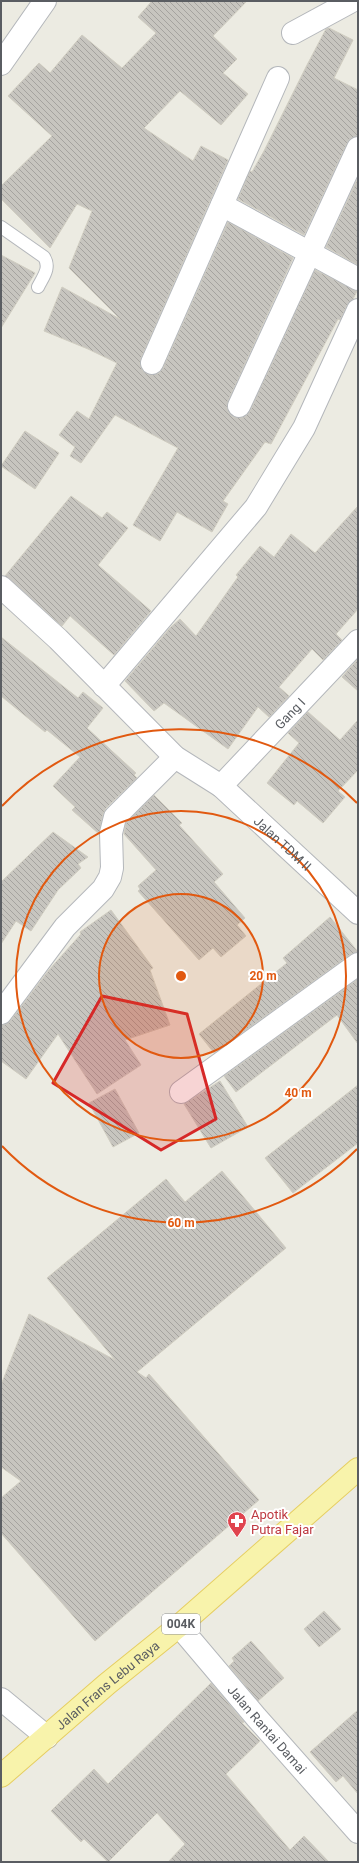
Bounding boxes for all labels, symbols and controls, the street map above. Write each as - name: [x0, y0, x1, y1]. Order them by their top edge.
- street label: Gang I: [271, 695, 308, 732]
- street label: Jalan TDM II: [251, 813, 315, 874]
- centre of rings: [174, 969, 188, 983]
- text: 20 m: [249, 969, 277, 983]
- text: 40 m: [284, 1086, 312, 1100]
- text: 60 m: [167, 1216, 195, 1230]
- place label: Apotik Putra Fajar: [251, 1507, 314, 1537]
- pharmacy icon: Apotik Putra Fajar: [226, 1510, 248, 1538]
- road number: 004K: [162, 1614, 200, 1634]
- street label: Jalan Frans Lebu Raya: [53, 1638, 162, 1733]
- street label: Jalan Rantai Damai: [225, 1682, 310, 1777]

